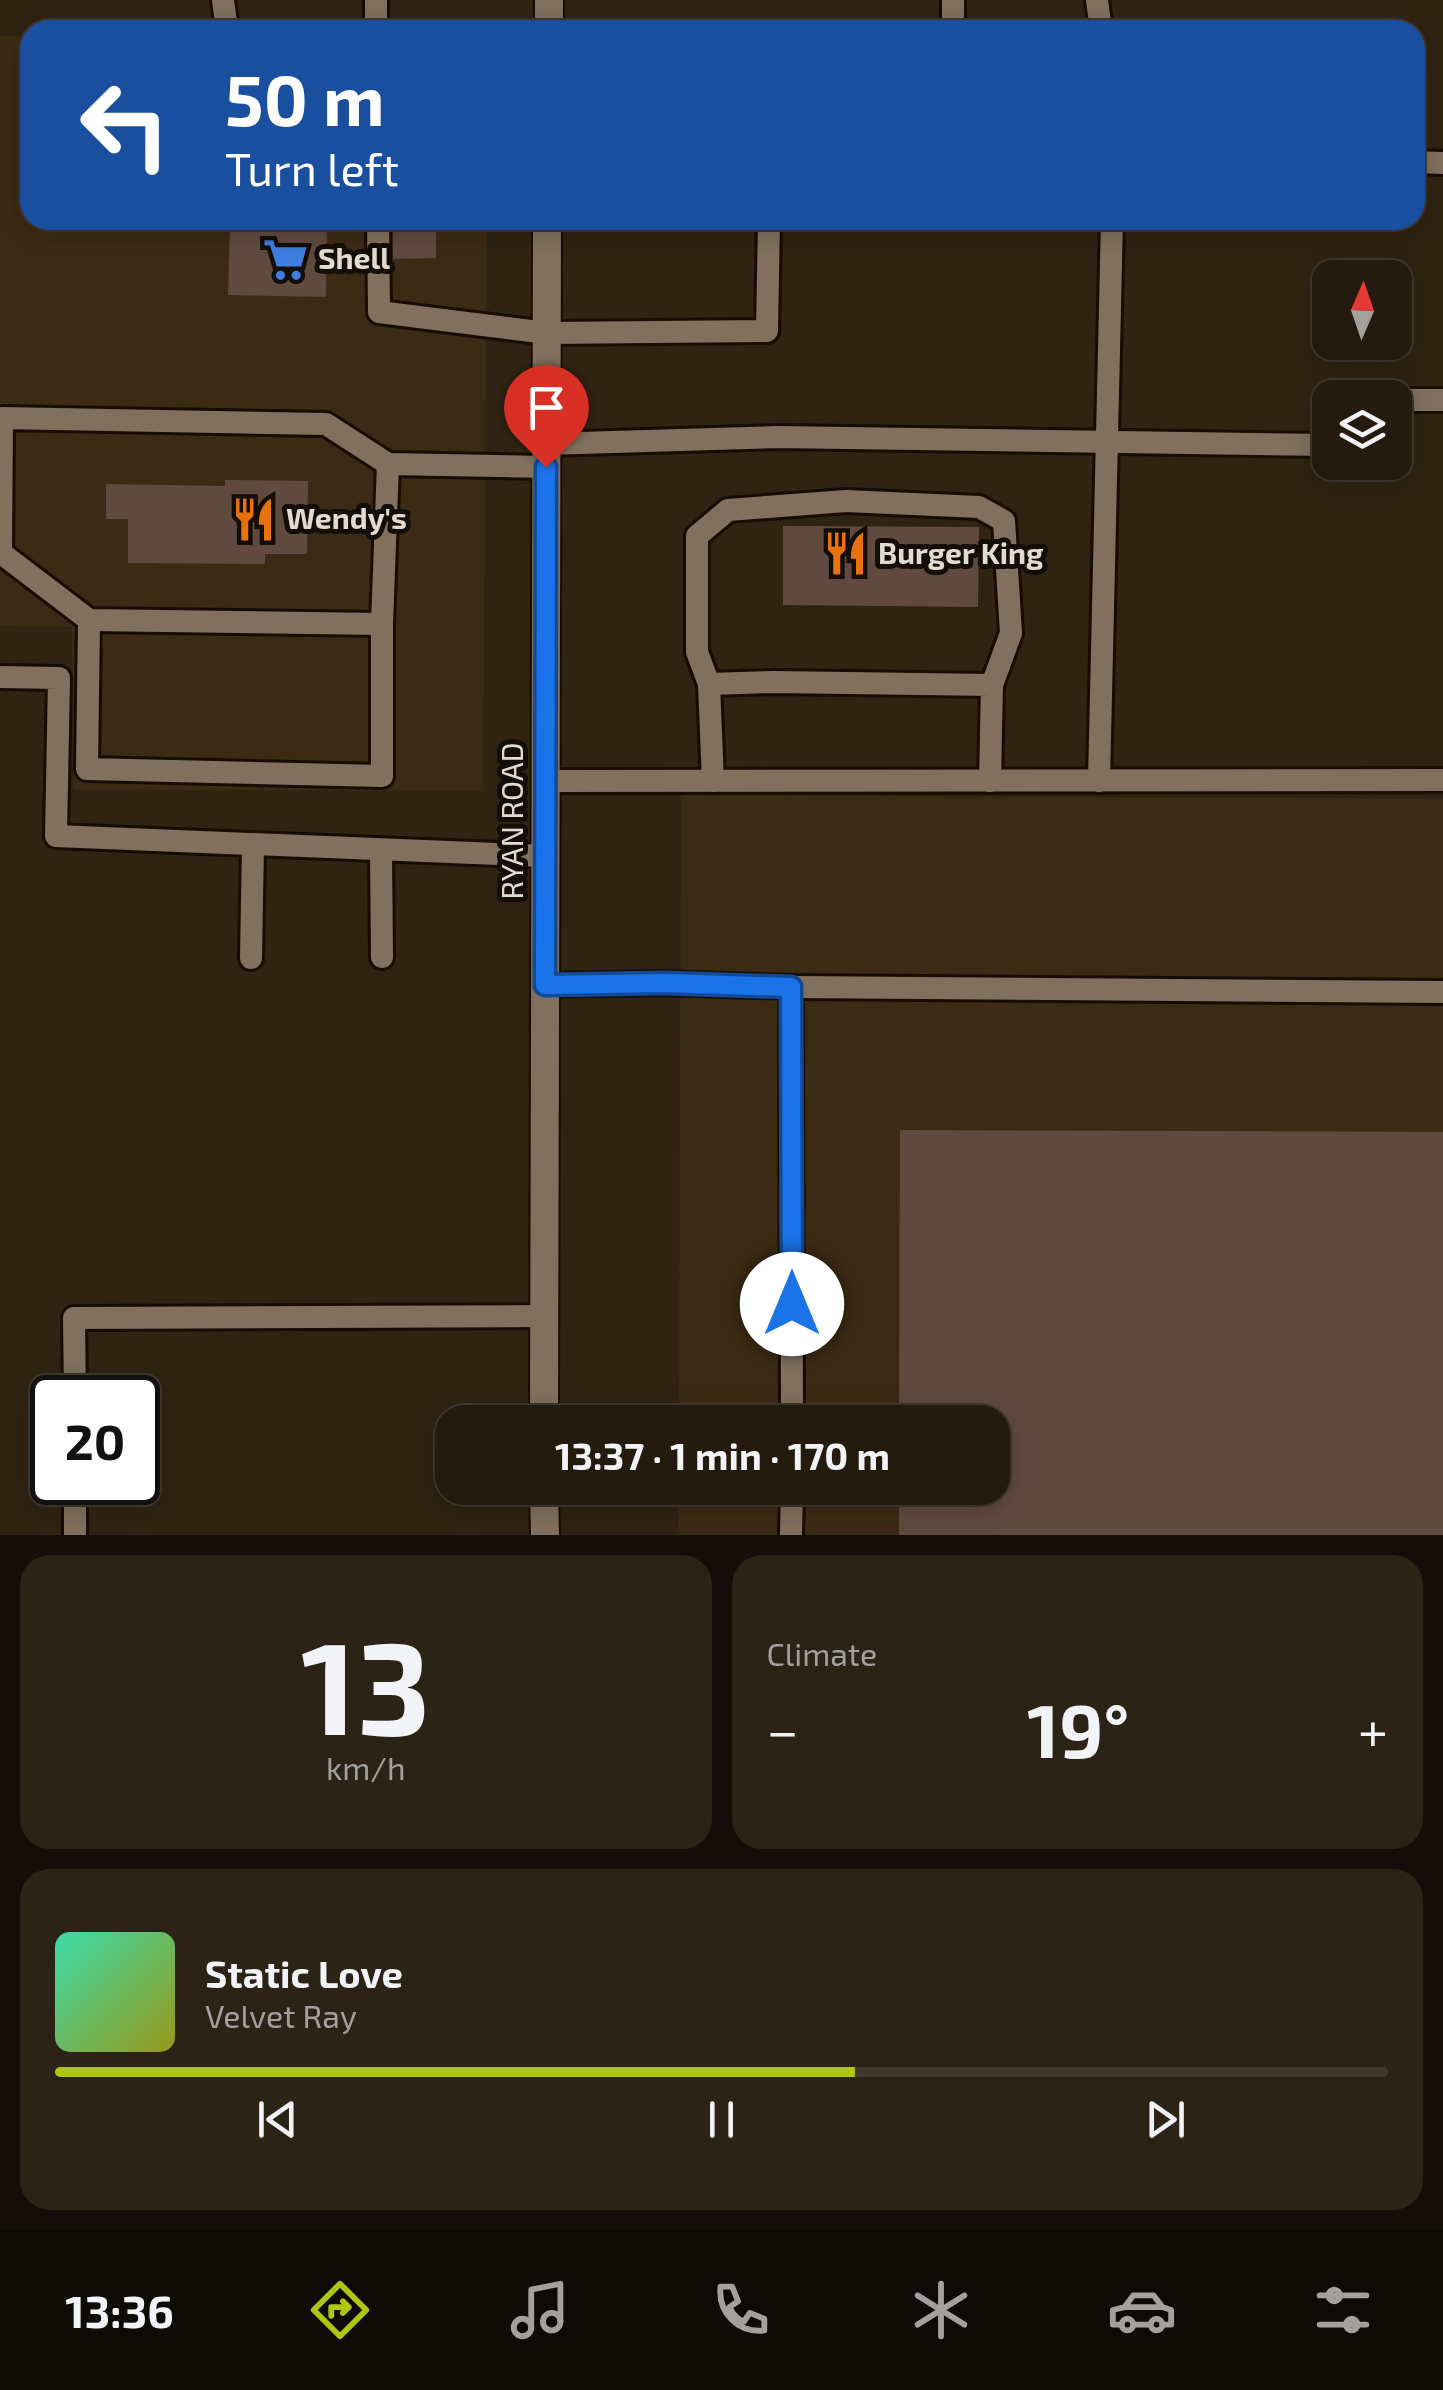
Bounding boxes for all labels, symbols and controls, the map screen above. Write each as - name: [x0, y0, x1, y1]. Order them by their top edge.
- text: 50 m: [225, 56, 385, 140]
- icon: left: [60, 60, 190, 190]
- text: Turn left: [225, 141, 399, 195]
- supermarket icon: Shell: [261, 235, 309, 283]
- place label: Shell: [318, 239, 390, 275]
- north arrow: [1312, 260, 1412, 360]
- map controls: [1312, 260, 1412, 480]
- pin: [504, 365, 589, 468]
- icon: arrive: [519, 380, 574, 435]
- button: layers: [1312, 380, 1412, 480]
- restaurant icon: Wendy's: [229, 495, 277, 543]
- place label: Wendy's: [286, 499, 407, 536]
- restaurant icon: Burger King: [821, 530, 869, 578]
- place label: Burger King: [878, 534, 1044, 570]
- street label: RYAN ROAD: [493, 742, 529, 900]
- position arrow: [740, 1252, 844, 1356]
- speed limit sign: 20: [30, 1375, 160, 1505]
- text: 13:37 · 1 min · 170 m: [555, 1432, 890, 1478]
- text: 13: [301, 1605, 431, 1761]
- text: Climate: [767, 1634, 877, 1672]
- text: 19°: [1027, 1683, 1129, 1773]
- text: −: [767, 1696, 799, 1762]
- text: +: [1358, 1696, 1388, 1762]
- text: km/h: [326, 1748, 405, 1786]
- text: Static Love: [205, 1950, 403, 1996]
- text: Velvet Ray: [205, 1996, 357, 2034]
- icon: previous: [250, 2092, 305, 2147]
- icon: pause: [694, 2092, 749, 2147]
- icon: next: [1138, 2092, 1193, 2147]
- icon: directions: [305, 2275, 375, 2345]
- icon: music: [505, 2275, 575, 2345]
- icon: phone: [706, 2275, 776, 2345]
- icon: climate: [906, 2275, 976, 2345]
- icon: car: [1107, 2275, 1177, 2345]
- icon: filters: [1308, 2275, 1378, 2345]
- text: 13:36: [65, 2283, 174, 2337]

